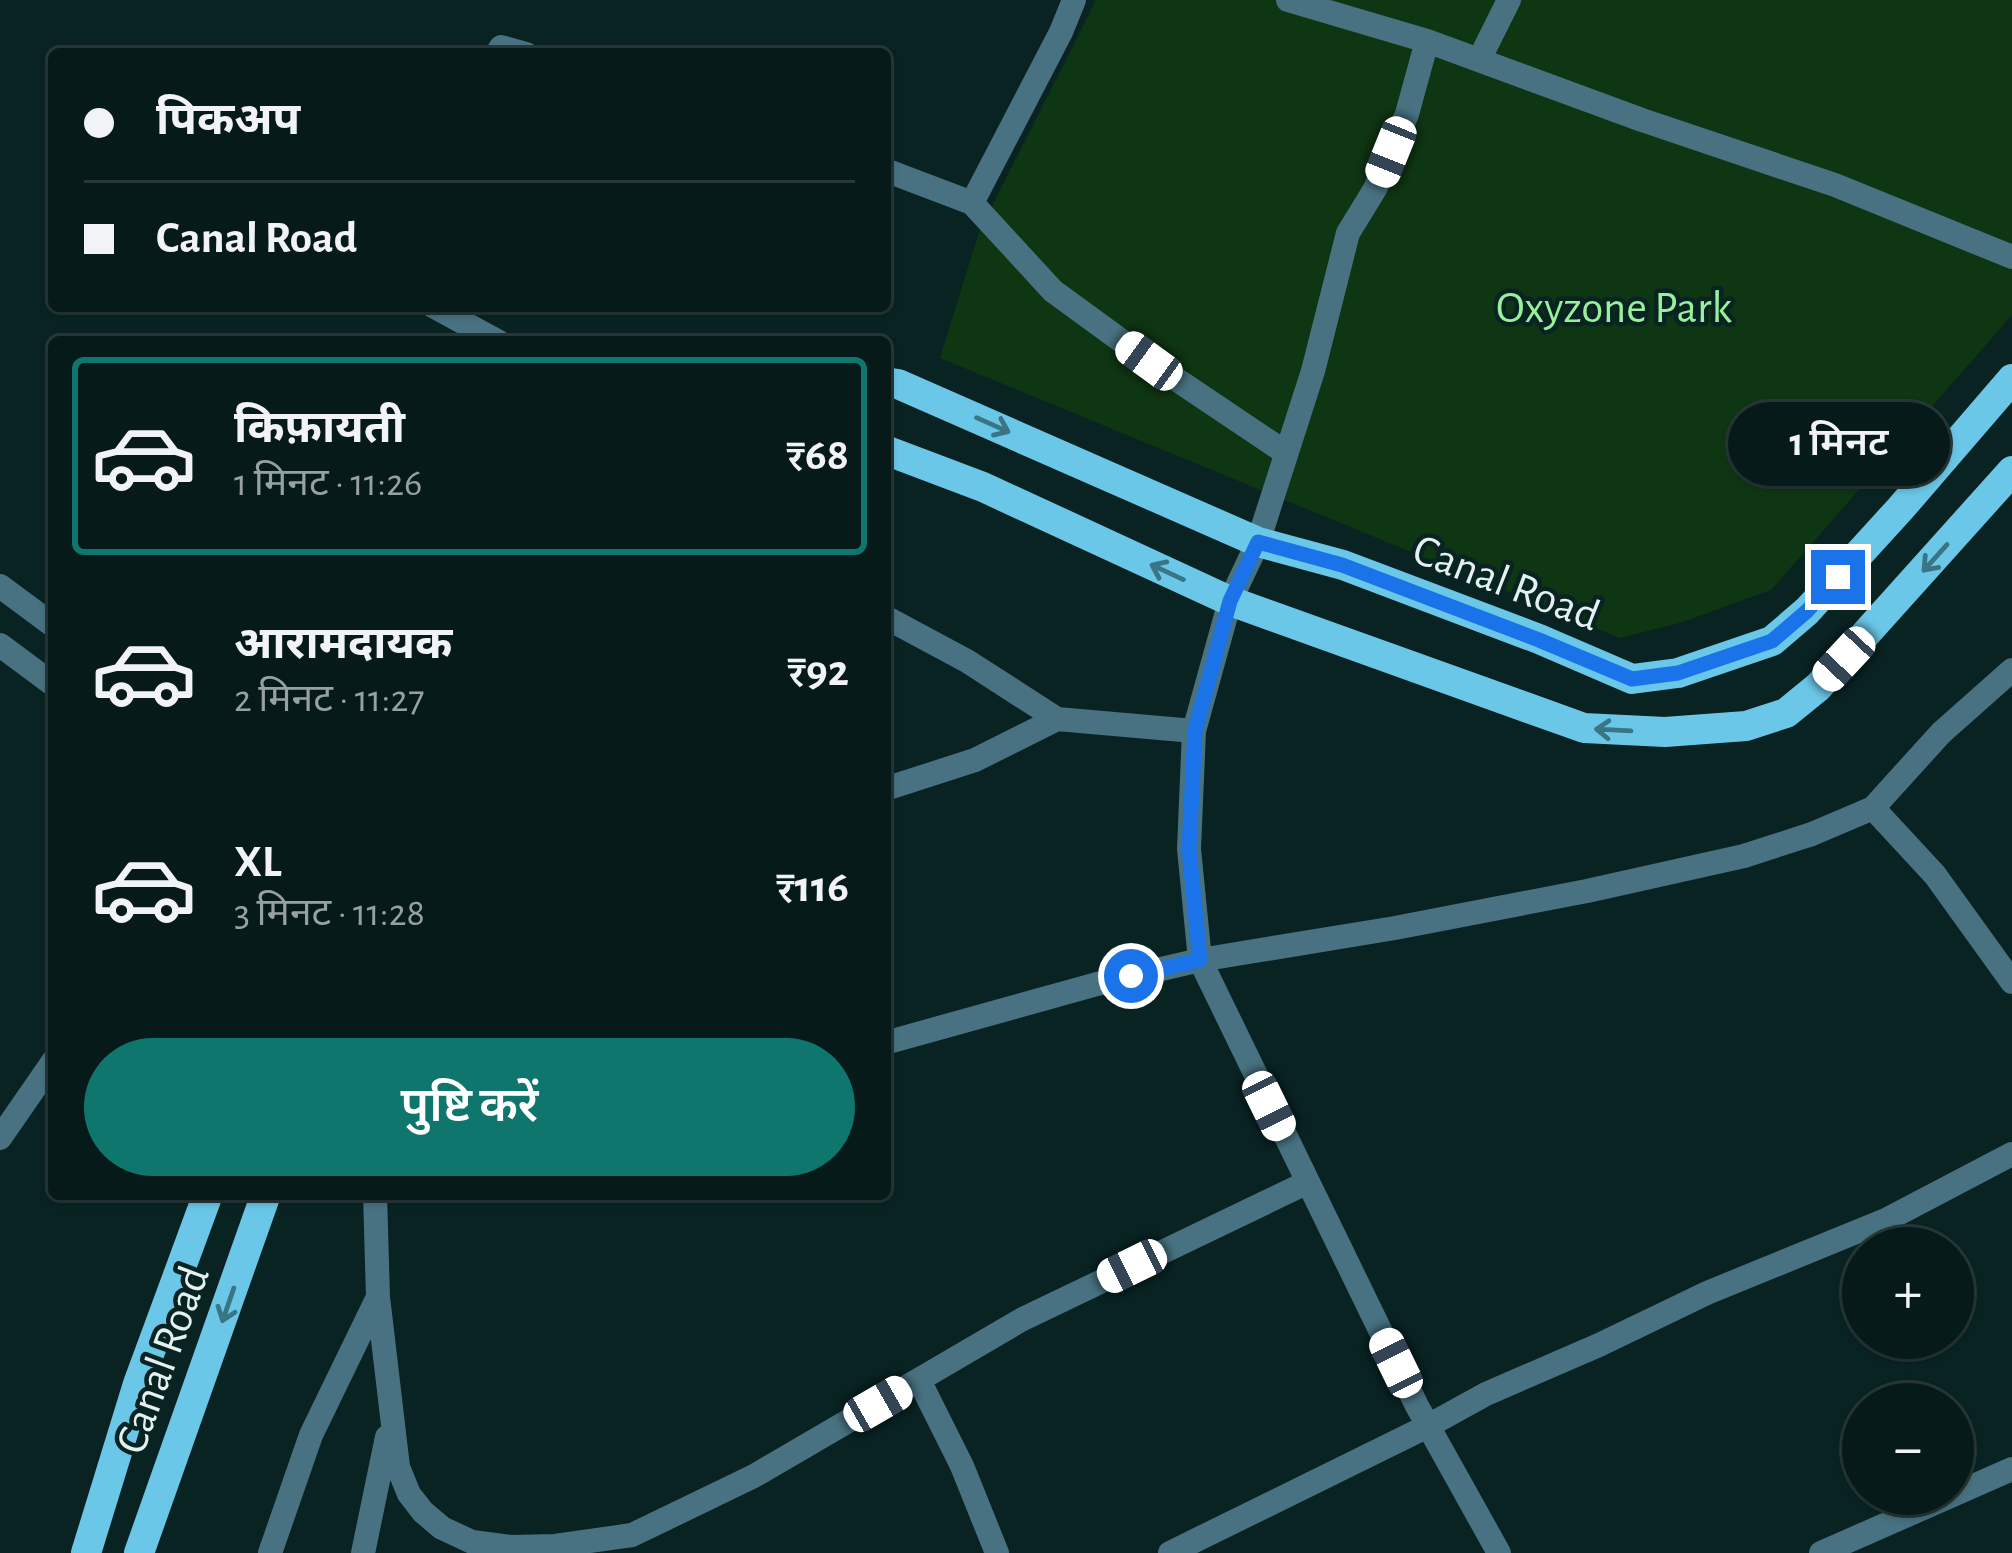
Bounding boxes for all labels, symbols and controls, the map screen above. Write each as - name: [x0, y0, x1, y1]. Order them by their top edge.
- text: पिकअप: [156, 98, 300, 143]
- car: [1361, 112, 1421, 192]
- text: Canal Road: [156, 216, 357, 261]
- park label: Oxyzone Park: [1496, 286, 1732, 331]
- car: [1109, 325, 1189, 397]
- icon: car: [90, 402, 198, 510]
- callout: 1 मिनट: [1727, 403, 1949, 487]
- text: किफ़ायती: [234, 406, 405, 451]
- one-way arrow: [975, 415, 1011, 437]
- text: 1 मिनट: [1789, 424, 1889, 463]
- text: ₹68: [786, 433, 849, 478]
- text: 1 मिनट · 11:26: [234, 464, 422, 503]
- street label: Canal Road: [1407, 527, 1606, 639]
- one-way arrow: [1922, 543, 1949, 573]
- route end: [1811, 550, 1865, 604]
- one-way arrow: [1150, 560, 1186, 582]
- icon: car: [90, 618, 198, 726]
- car: [1806, 620, 1882, 698]
- text: आरामदायक: [234, 622, 452, 667]
- text: ₹92: [787, 649, 849, 694]
- text: 2 मिनट · 11:27: [234, 680, 424, 719]
- one-way arrow: [1594, 718, 1633, 741]
- icon: car: [90, 834, 198, 942]
- text: XL: [234, 840, 282, 885]
- text: ₹116: [776, 865, 849, 910]
- text: 3 मिनट · 11:28: [234, 894, 425, 933]
- route start: [1104, 949, 1158, 1003]
- button: पुष्टि करें: [84, 1038, 855, 1176]
- car: [1237, 1066, 1301, 1146]
- map controls: [1842, 1227, 1974, 1515]
- button: +: [1842, 1227, 1974, 1359]
- car: [1092, 1234, 1172, 1298]
- street label: Canal Road: [109, 1260, 218, 1460]
- one-way arrow: [216, 1285, 237, 1322]
- car: [1364, 1323, 1428, 1403]
- car: [838, 1370, 918, 1438]
- button: −: [1842, 1383, 1974, 1515]

